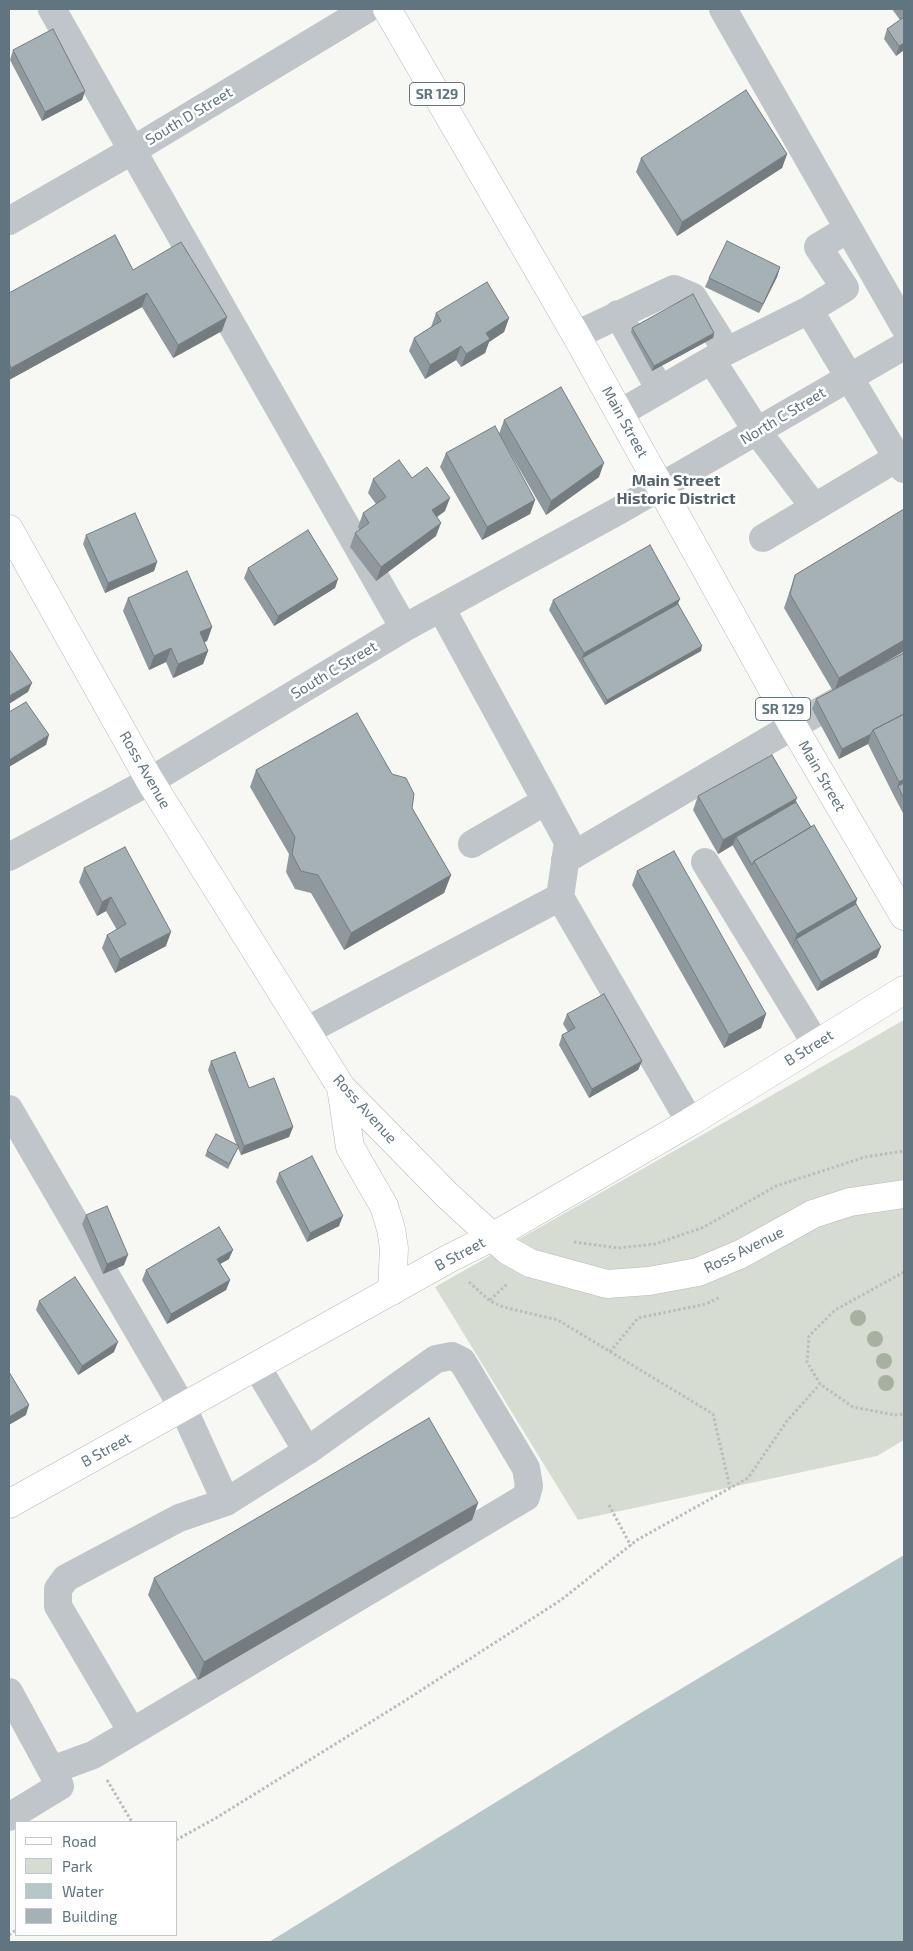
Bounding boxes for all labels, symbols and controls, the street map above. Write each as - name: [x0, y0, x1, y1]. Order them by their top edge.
- road number: SR 129: [410, 82, 464, 106]
- street label: South D Street: [142, 83, 236, 149]
- street label: Main Street: [598, 383, 652, 461]
- street label: North C Street: [737, 383, 829, 449]
- district label: Main Street Historic District: [616, 471, 736, 509]
- street label: South C Street: [288, 637, 380, 703]
- road number: SR 129: [756, 698, 810, 721]
- street label: Ross Avenue: [116, 728, 174, 812]
- street label: Main Street: [794, 737, 850, 815]
- street label: B Street: [781, 1026, 837, 1070]
- street label: Ross Avenue: [329, 1071, 401, 1147]
- street label: Ross Avenue: [701, 1223, 787, 1277]
- street label: B Street: [432, 1233, 488, 1275]
- street label: B Street: [78, 1429, 134, 1471]
- legend: [15, 1821, 178, 1936]
- text: Road: [62, 1832, 97, 1850]
- text: Park: [62, 1857, 93, 1875]
- text: Water: [62, 1882, 104, 1900]
- text: Building: [62, 1907, 117, 1925]

